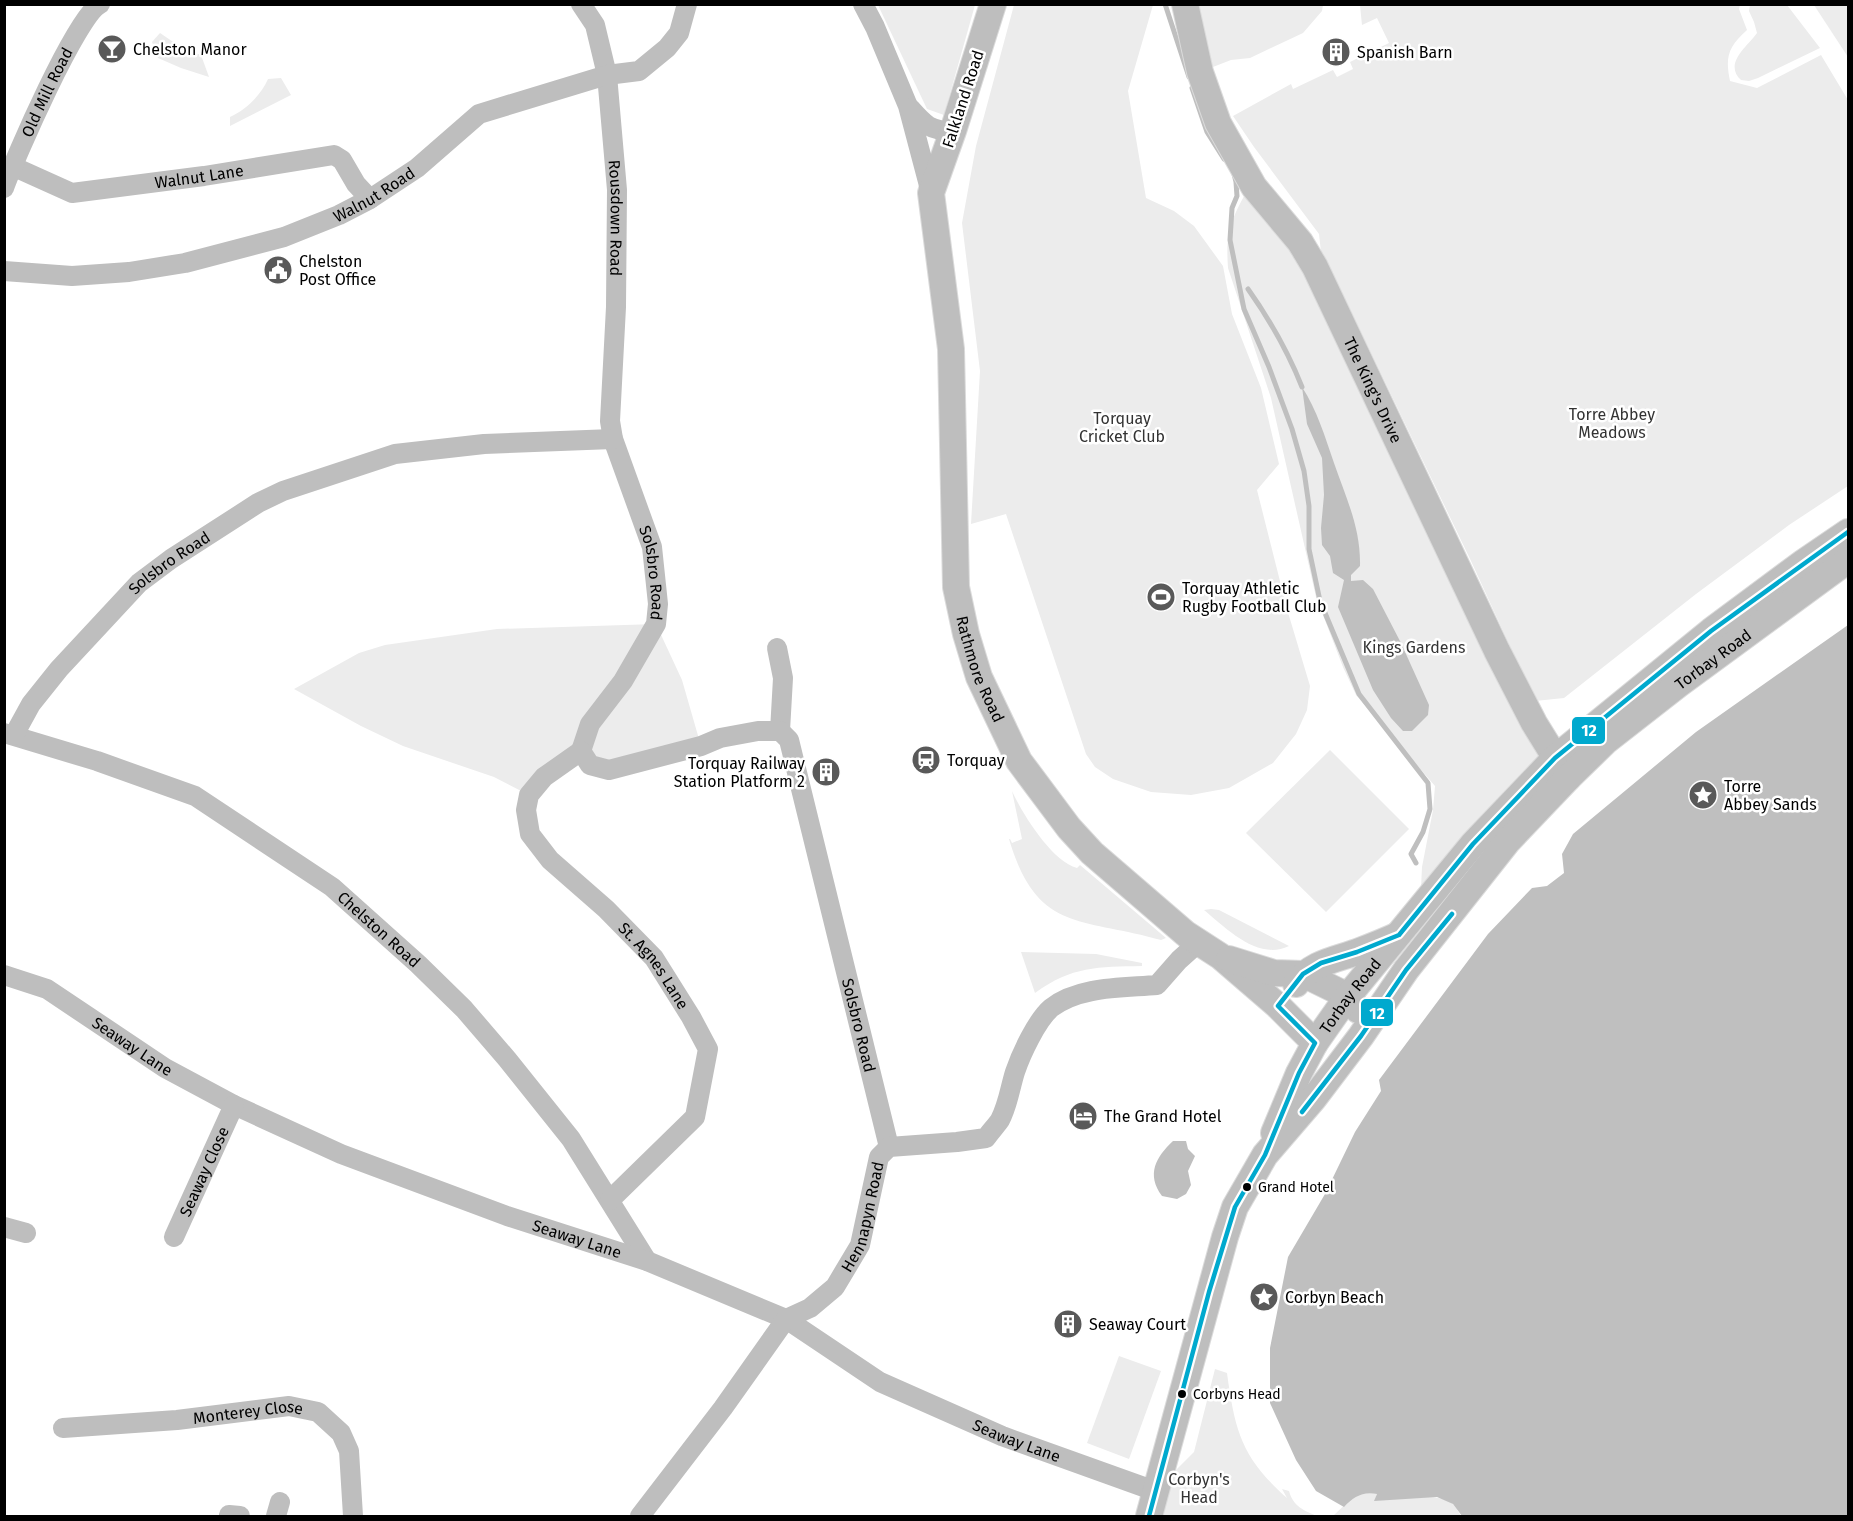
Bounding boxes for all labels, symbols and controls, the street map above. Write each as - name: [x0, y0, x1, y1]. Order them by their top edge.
- bar icon: Chelston Manor: [96, 33, 128, 65]
- building icon: Spanish Barn: [1320, 36, 1352, 68]
- place label: Chelston Manor: [133, 40, 247, 59]
- place label: Spanish Barn: [1357, 43, 1453, 62]
- street label: Old Mill Road: [17, 44, 76, 140]
- street label: Falkland Road: [938, 48, 988, 150]
- street label: Rousdown Road: [605, 159, 627, 276]
- street label: Walnut Lane: [154, 160, 245, 192]
- street label: Walnut Road: [330, 163, 418, 226]
- place label: Chelston Post Office: [299, 252, 376, 289]
- public building icon: Chelston Post Office: [262, 254, 294, 286]
- street label: The King's Drive: [1340, 334, 1406, 446]
- park label: Torre Abbey Meadows: [1569, 405, 1655, 442]
- park label: Torquay Cricket Club: [1079, 409, 1165, 446]
- street label: Solsbro Road: [635, 523, 668, 621]
- street label: Solsbro Road: [124, 527, 213, 598]
- place label: Torquay Athletic Rugby Football Club: [1182, 579, 1326, 616]
- sports icon: Torquay Athletic Rugby Football Club: [1145, 581, 1177, 613]
- street label: Rathmore Road: [953, 614, 1009, 725]
- street label: Torbay Road: [1671, 625, 1755, 693]
- park label: Kings Gardens: [1363, 638, 1465, 657]
- line badge: 12: [1571, 716, 1606, 745]
- text: 12: [1581, 721, 1597, 740]
- station icon: Torquay: [910, 744, 942, 776]
- place label: Torquay: [947, 751, 1005, 770]
- place label: Torquay Railway Station Platform 2: [674, 754, 805, 791]
- building icon: Torquay Railway Station Platform 2: [810, 756, 842, 788]
- place label: Torre Abbey Sands: [1724, 777, 1817, 814]
- place icon: Torre Abbey Sands: [1687, 779, 1719, 811]
- street label: Chelston Road: [334, 887, 424, 971]
- street label: St. Agnes Lane: [615, 918, 693, 1012]
- street label: Torbay Road: [1315, 954, 1385, 1037]
- street label: Solsbro Road: [838, 976, 880, 1074]
- line badge: 12: [1360, 998, 1394, 1027]
- text: 12: [1369, 1004, 1385, 1023]
- street label: Seaway Lane: [89, 1013, 176, 1080]
- hotel icon: The Grand Hotel: [1067, 1100, 1099, 1132]
- place label: The Grand Hotel: [1104, 1107, 1222, 1126]
- street label: Seaway Close: [175, 1123, 232, 1219]
- street label: Hennapyn Road: [837, 1160, 887, 1275]
- place label: Grand Hotel: [1258, 1179, 1334, 1196]
- marker: Grand Hotel: [1241, 1181, 1253, 1193]
- street label: Seaway Lane: [530, 1215, 624, 1262]
- place icon: Corbyn Beach: [1248, 1281, 1280, 1313]
- place label: Corbyn Beach: [1285, 1288, 1384, 1307]
- building icon: Seaway Court: [1052, 1308, 1084, 1340]
- place label: Seaway Court: [1089, 1315, 1186, 1334]
- place label: Corbyns Head: [1193, 1386, 1281, 1403]
- marker: Corbyns Head: [1176, 1388, 1188, 1400]
- street label: Monterey Close: [192, 1396, 305, 1427]
- street label: Seaway Lane: [970, 1415, 1063, 1466]
- park label: Corbyn's Head: [1168, 1470, 1230, 1507]

